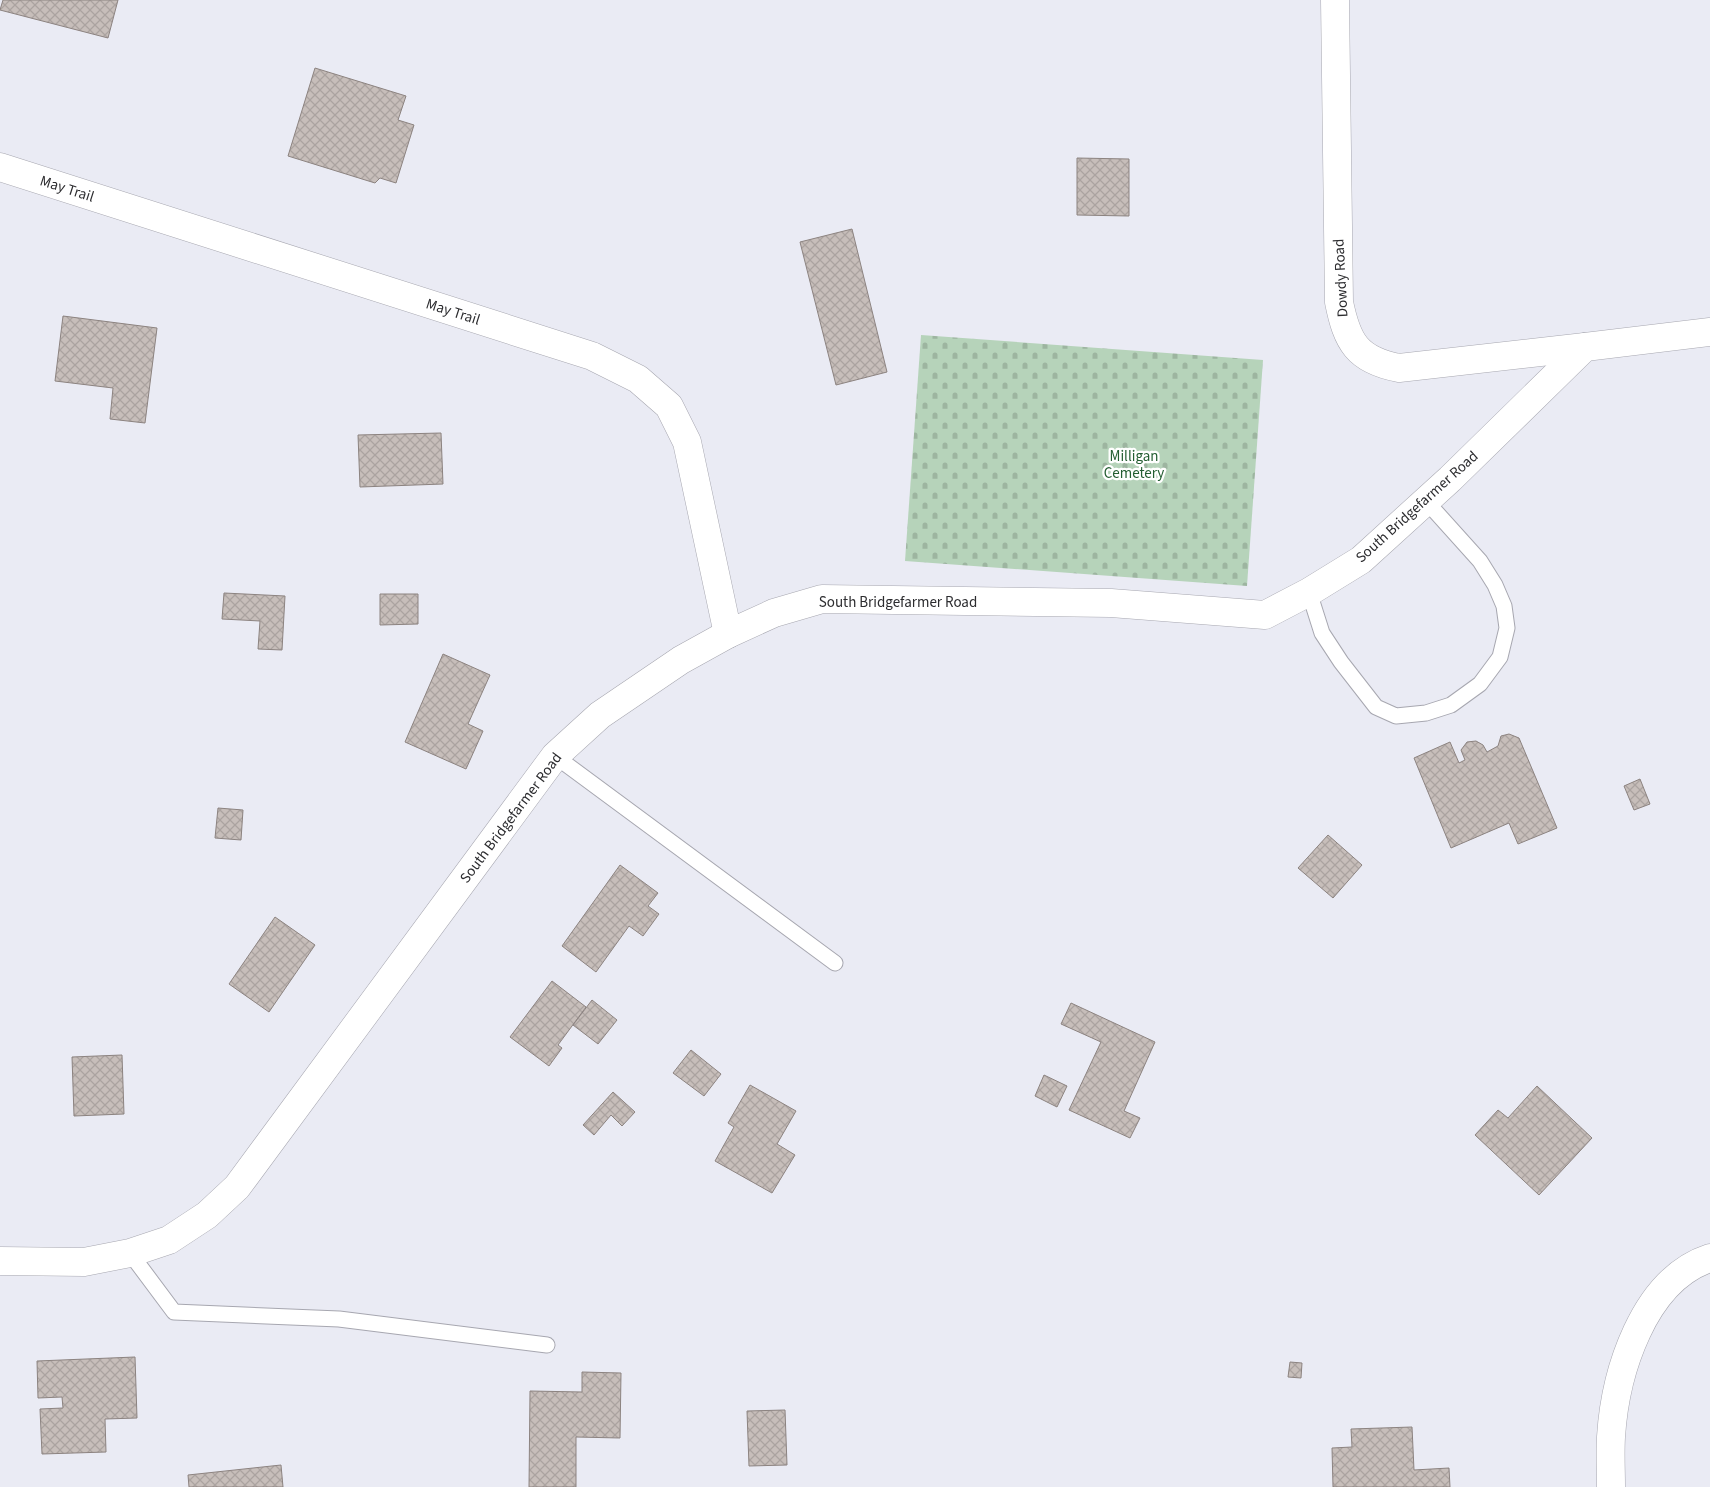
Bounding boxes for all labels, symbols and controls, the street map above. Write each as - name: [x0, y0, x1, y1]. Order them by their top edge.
- street label: May Trail: [37, 170, 97, 208]
- street label: Dowdy Road: [1328, 238, 1354, 318]
- street label: May Trail: [423, 293, 483, 331]
- park label: Milligan Cemetery: [1104, 446, 1164, 484]
- street label: South Bridgefarmer Road: [1351, 446, 1483, 568]
- street label: South Bridgefarmer Road: [819, 592, 977, 613]
- street label: South Bridgefarmer Road: [455, 748, 567, 888]

